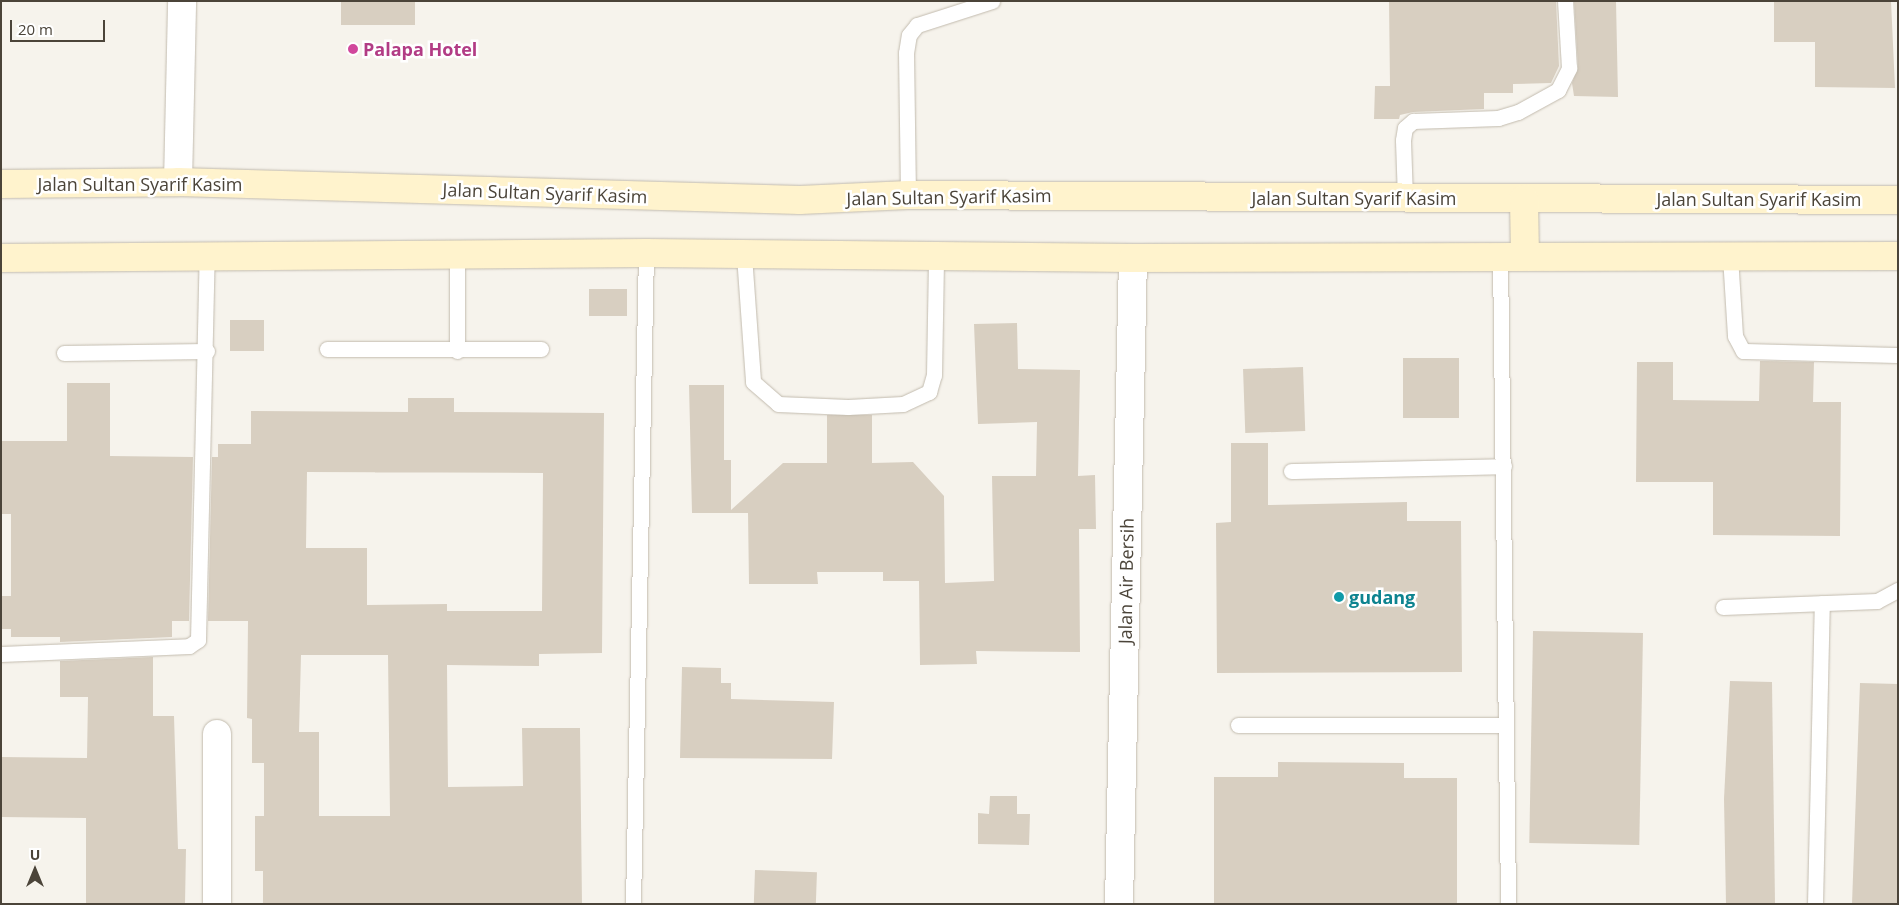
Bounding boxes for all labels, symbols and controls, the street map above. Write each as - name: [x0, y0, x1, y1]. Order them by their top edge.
- scale bar: [12, 10, 108, 42]
- text: 20 m: [18, 19, 53, 39]
- place label: Palapa Hotel: [363, 38, 477, 60]
- marker: Palapa Hotel: [347, 43, 359, 55]
- street label: Jalan Sultan Syarif Kasim: [37, 173, 243, 195]
- street label: Jalan Sultan Syarif Kasim: [442, 179, 648, 207]
- street label: Jalan Sultan Syarif Kasim: [846, 184, 1052, 210]
- street label: Jalan Sultan Syarif Kasim: [1251, 187, 1457, 209]
- street label: Jalan Sultan Syarif Kasim: [1656, 188, 1862, 210]
- street label: Jalan Air Bersih: [1114, 518, 1138, 644]
- place label: gudang: [1349, 586, 1415, 608]
- marker: gudang: [1333, 591, 1345, 603]
- north arrow: [10, 845, 60, 895]
- text: U: [30, 845, 40, 864]

